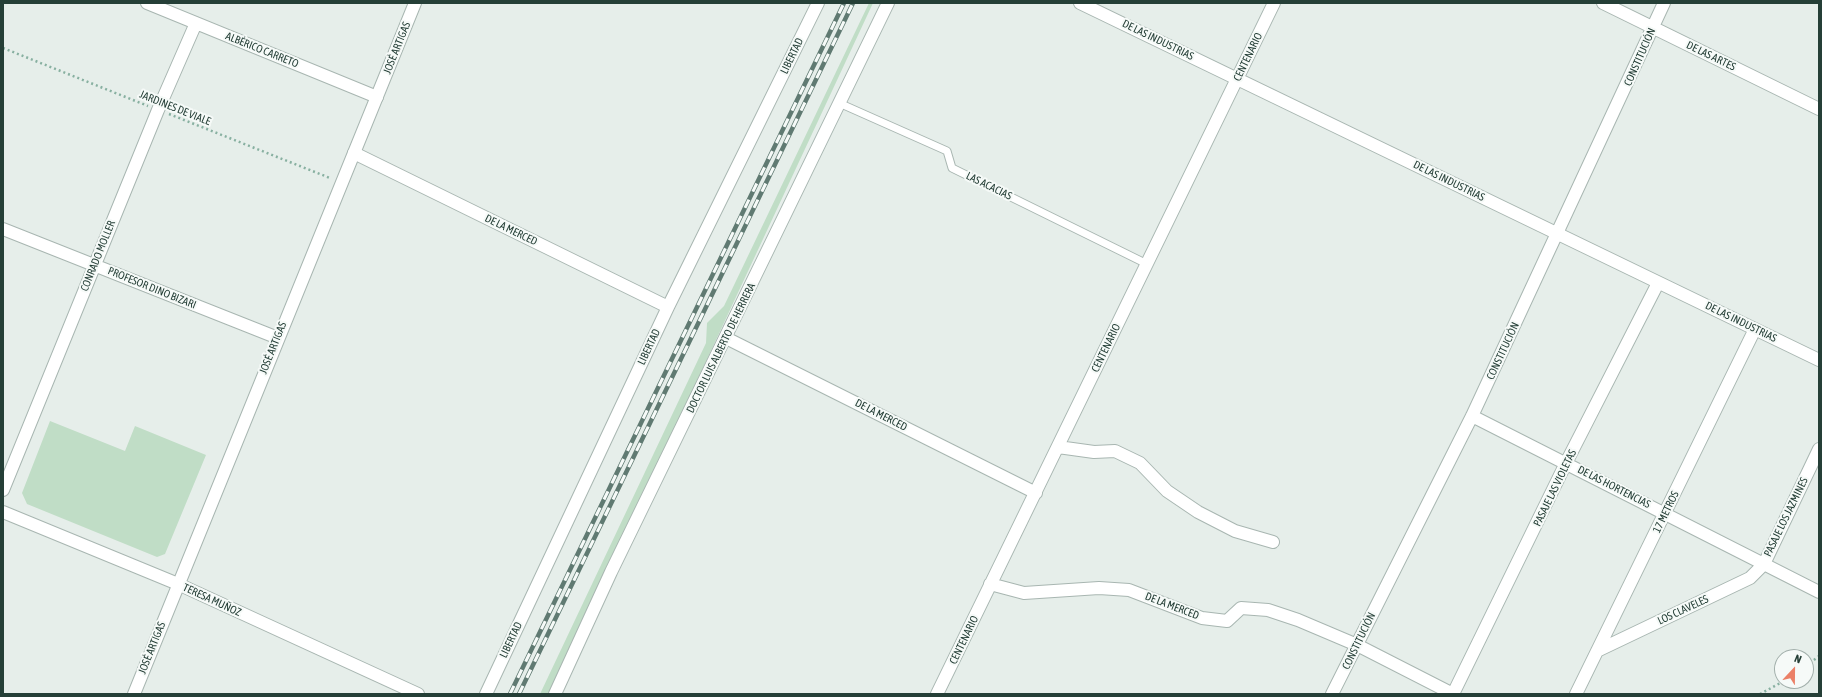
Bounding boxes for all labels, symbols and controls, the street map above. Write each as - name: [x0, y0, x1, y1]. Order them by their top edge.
- street label: DE LAS INDUSTRIAS: [1120, 17, 1196, 63]
- street label: JOSÉ ARTIGAS: [381, 20, 413, 76]
- street label: CONSTITUCIÓN: [1621, 26, 1659, 88]
- street label: ALBÉRICO CARRETO: [224, 29, 300, 71]
- street label: CENTENARIO: [1231, 31, 1265, 83]
- street label: LIBERTAD: [778, 36, 806, 76]
- street label: DE LAS ARTES: [1684, 38, 1738, 74]
- street label: JARDINES DE VIALE: [137, 88, 213, 128]
- street label: DE LAS INDUSTRIAS: [1411, 158, 1487, 204]
- street label: LAS ACACIAS: [964, 169, 1014, 203]
- street label: DE LA MERCED: [483, 212, 539, 248]
- street label: CONRADO MOLLER: [78, 219, 118, 293]
- street label: PROFESOR DINO BIZARI: [106, 264, 198, 312]
- street label: DOCTOR LUIS ALBERTO DE HERRERA: [684, 281, 758, 415]
- street label: DE LAS INDUSTRIAS: [1703, 299, 1779, 345]
- street label: JOSÉ ARTIGAS: [257, 320, 289, 376]
- street label: CONSTITUCIÓN: [1484, 320, 1522, 382]
- street label: CENTENARIO: [1089, 322, 1123, 374]
- street label: LIBERTAD: [635, 327, 663, 367]
- street label: DE LA MERCED: [853, 396, 909, 434]
- street label: PASAJE LAS VIOLETAS: [1531, 447, 1579, 529]
- street label: DE LAS HORTENCIAS: [1575, 463, 1653, 511]
- street label: PASAJE LOS JAZMINES: [1761, 475, 1811, 559]
- street label: 17 METROS: [1650, 489, 1682, 535]
- street label: TERESA MUÑOZ: [181, 581, 243, 619]
- street label: DE LA MERCED: [1143, 590, 1201, 622]
- street label: LOS CLAVELES: [1655, 592, 1711, 628]
- street label: CONSTITUCIÓN: [1340, 610, 1378, 672]
- street label: CENTENARIO: [947, 614, 981, 666]
- street label: JOSÉ ARTIGAS: [136, 620, 168, 676]
- street label: LIBERTAD: [497, 620, 525, 660]
- north arrow: [1774, 649, 1814, 689]
- text: N: [1793, 652, 1803, 666]

